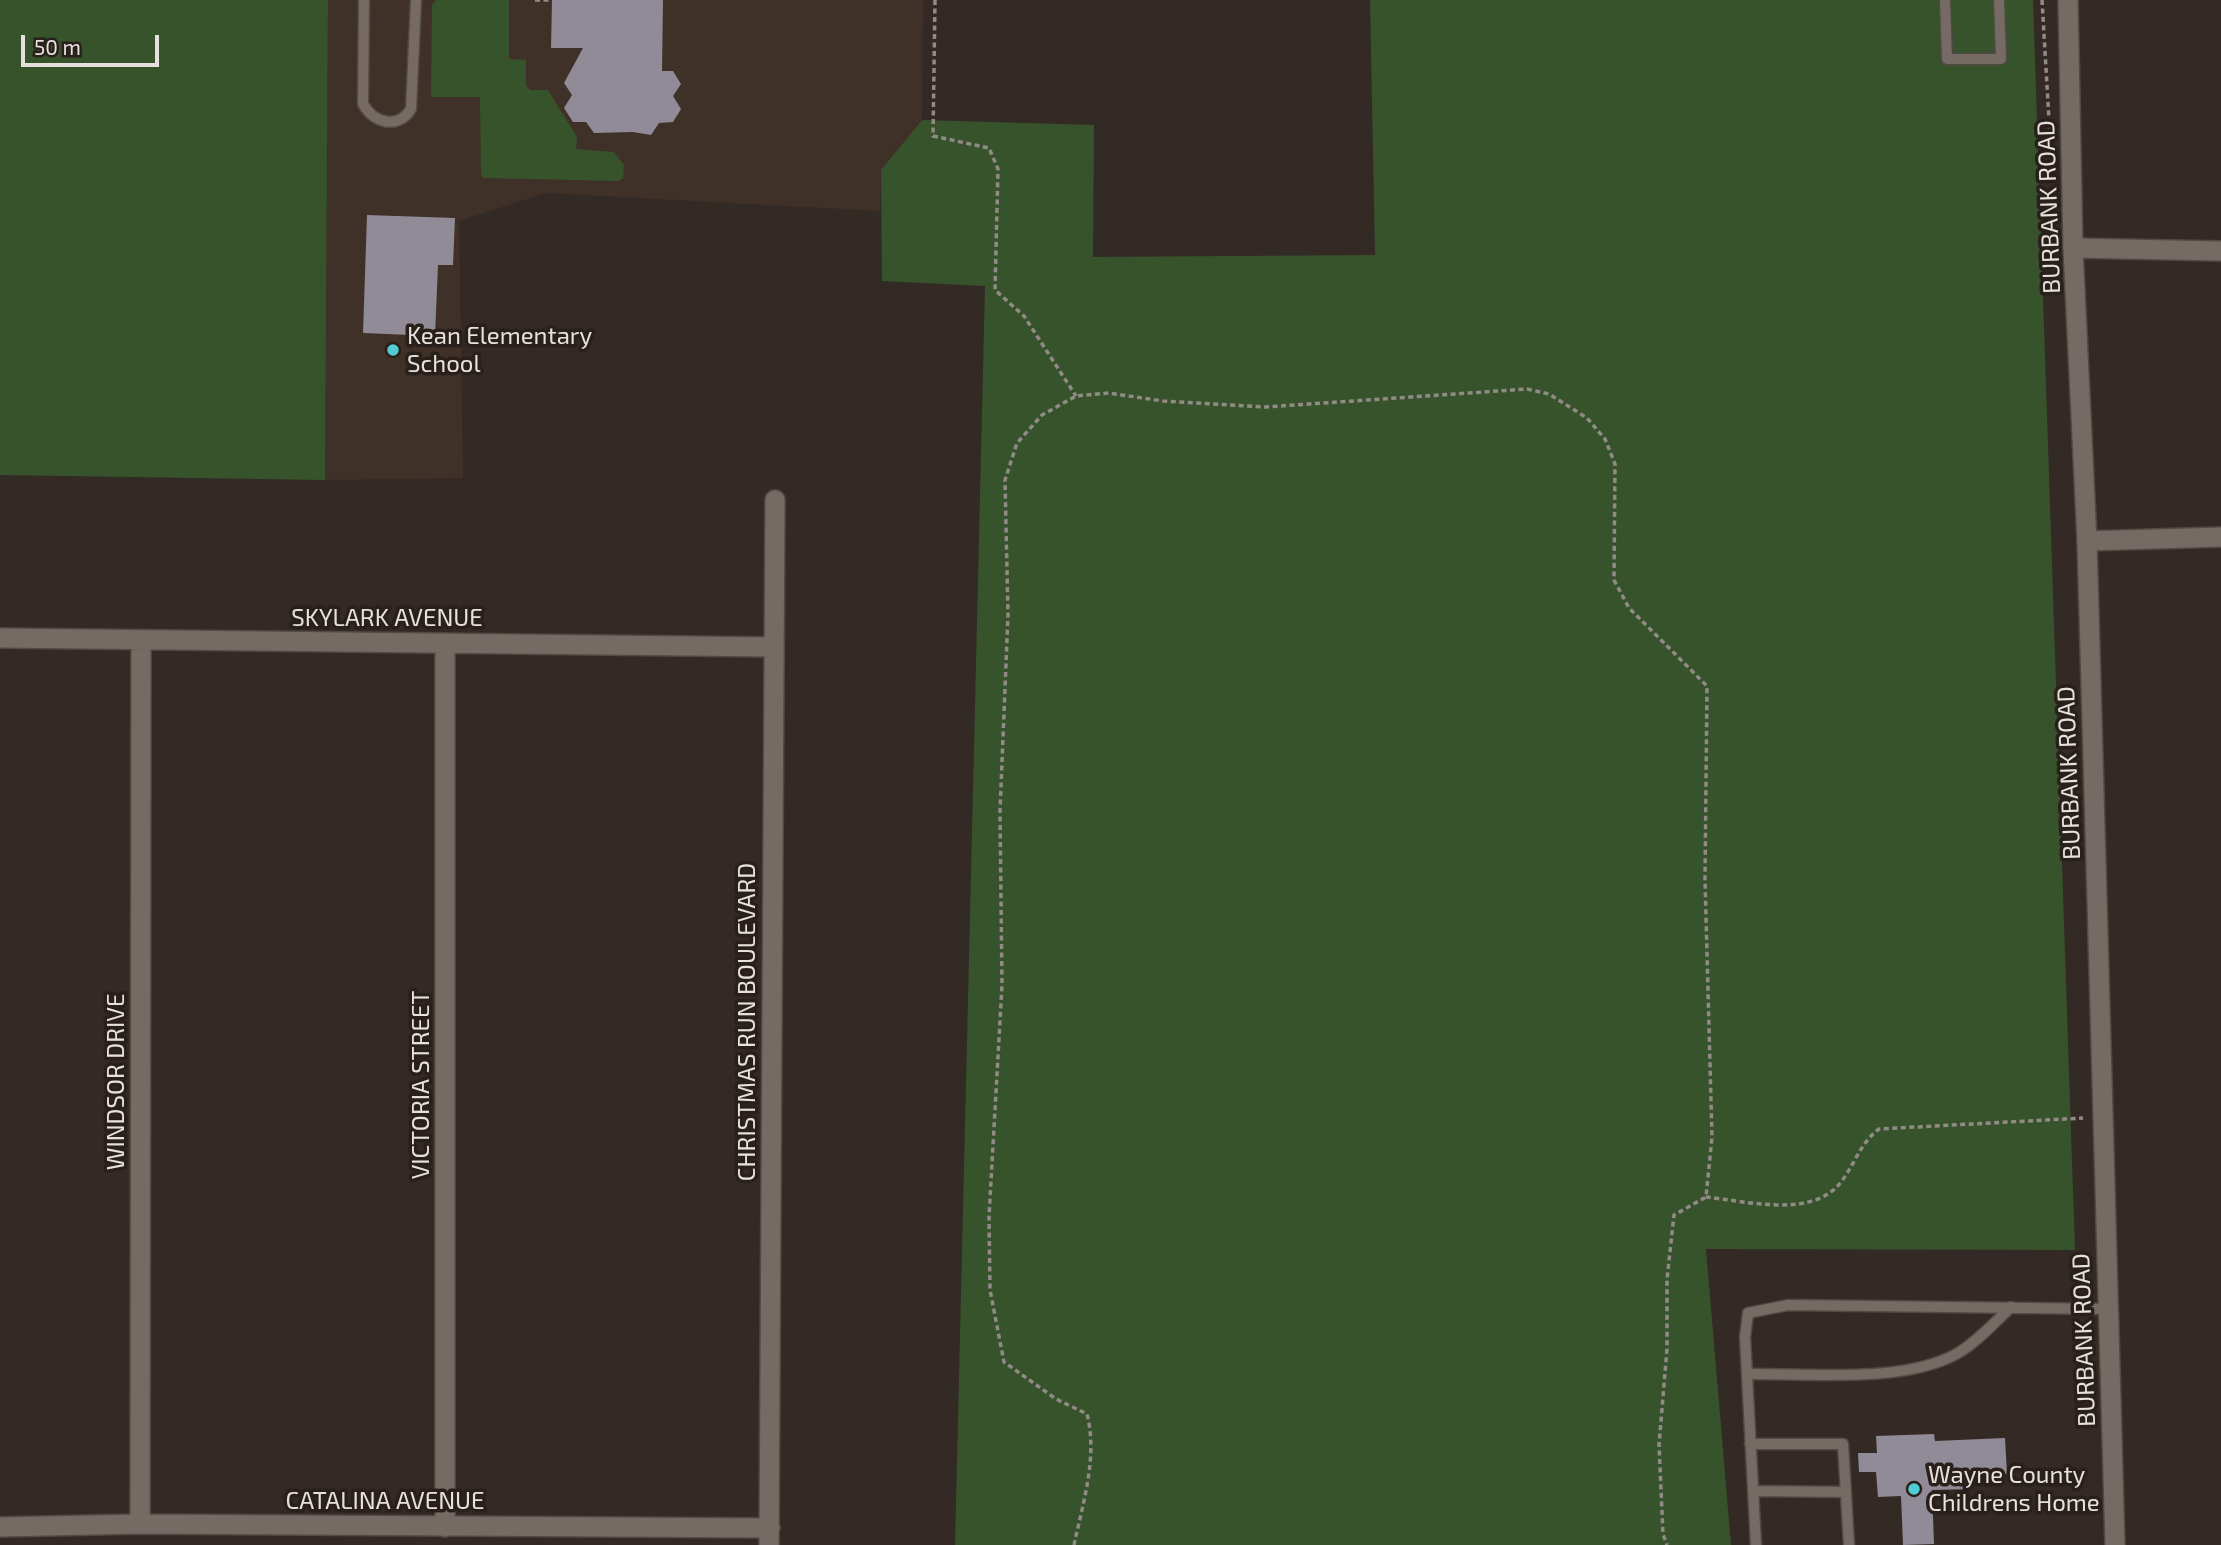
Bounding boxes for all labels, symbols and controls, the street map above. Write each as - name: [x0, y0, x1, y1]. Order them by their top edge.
- scale bar: [24, 21, 163, 65]
- text: 50 m: [34, 34, 81, 59]
- street label: BURBANK ROAD: [2032, 120, 2066, 294]
- place label: Kean Elementary School: [407, 322, 592, 378]
- marker: Kean Elementary School: [385, 342, 401, 358]
- street label: SKYLARK AVENUE: [291, 604, 483, 632]
- street label: BURBANK ROAD: [2052, 686, 2086, 860]
- street label: CHRISTMAS RUN BOULEVARD: [733, 863, 761, 1181]
- street label: VICTORIA STREET: [407, 991, 435, 1179]
- street label: WINDSOR DRIVE: [102, 994, 130, 1170]
- street label: BURBANK ROAD: [2067, 1253, 2101, 1427]
- place label: Wayne County Childrens Home: [1928, 1461, 2100, 1517]
- marker: Wayne County Childrens Home: [1906, 1481, 1922, 1497]
- street label: CATALINA AVENUE: [286, 1487, 484, 1515]

